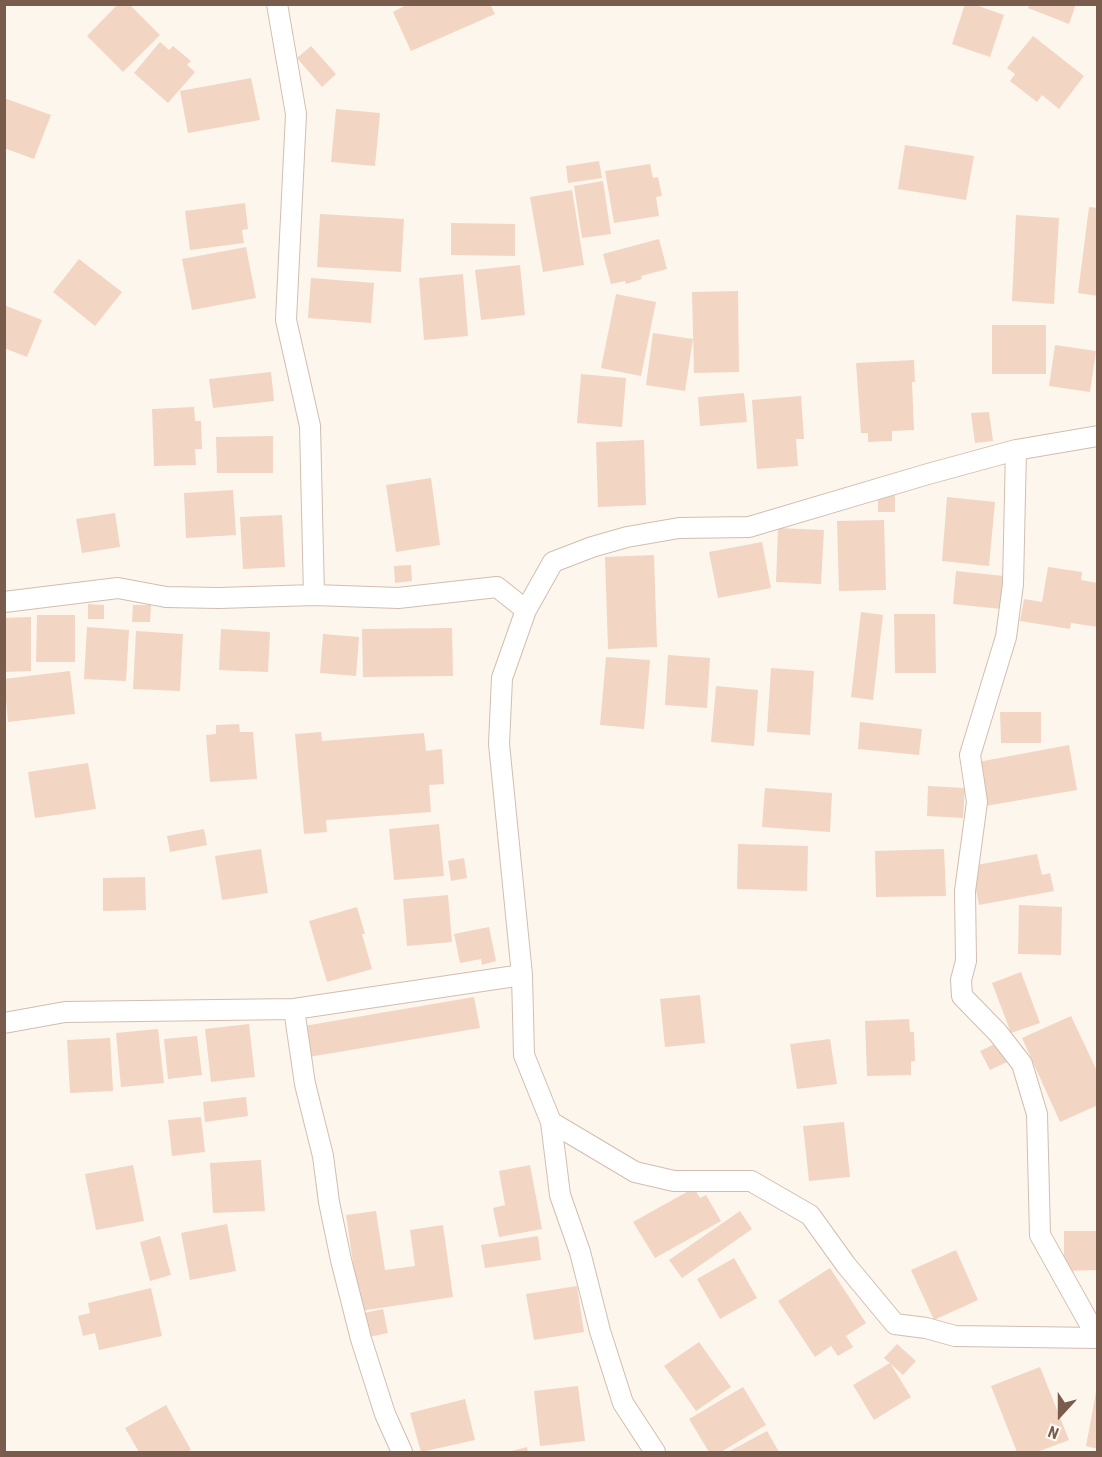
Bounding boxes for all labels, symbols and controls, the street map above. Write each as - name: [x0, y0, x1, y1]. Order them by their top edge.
- north arrow: [1030, 1385, 1090, 1445]
- text: N: [1045, 1422, 1061, 1443]

